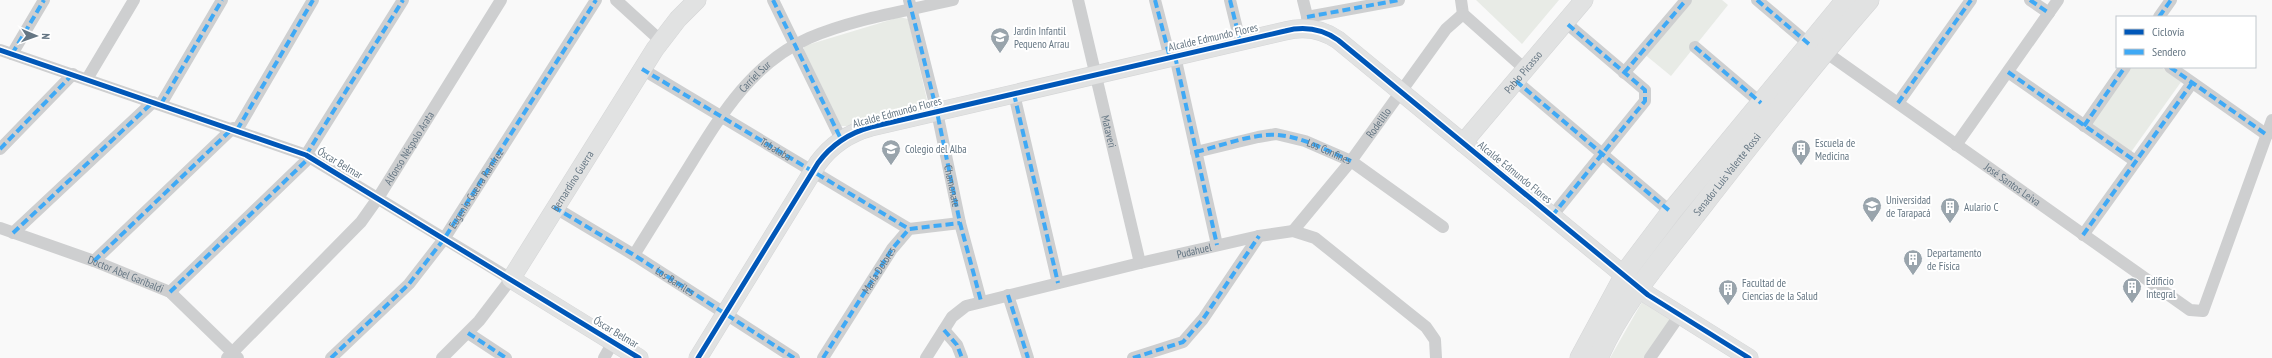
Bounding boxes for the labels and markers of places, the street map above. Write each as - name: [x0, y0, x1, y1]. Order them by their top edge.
- place label: Jardin Infantil Pequeno Arrau: [1013, 24, 1069, 51]
- school or university icon: Jardin Infantil Pequeno Arrau: [989, 26, 1011, 54]
- place label: Escuela de Medicina: [1815, 136, 1856, 163]
- school or university icon: Colegio del Alba: [880, 138, 902, 166]
- building icon: Escuela de Medicina: [1790, 138, 1812, 166]
- place label: Colegio del Alba: [905, 142, 967, 156]
- place label: Universidad de Tarapacá: [1886, 193, 1931, 220]
- school or university icon: Universidad de Tarapacá: [1861, 195, 1883, 223]
- building icon: Aulario C: [1939, 196, 1961, 224]
- place label: Aulario C: [1964, 200, 1998, 214]
- place label: Departamento de Física: [1927, 246, 1982, 273]
- building icon: Departamento de Física: [1902, 248, 1924, 276]
- place label: Edificio Integral: [2146, 274, 2176, 301]
- place label: Facultad de Ciencias de la Salud: [1742, 276, 1818, 303]
- building icon: Edificio Integral: [2121, 276, 2143, 304]
- building icon: Facultad de Ciencias de la Salud: [1717, 278, 1739, 306]

